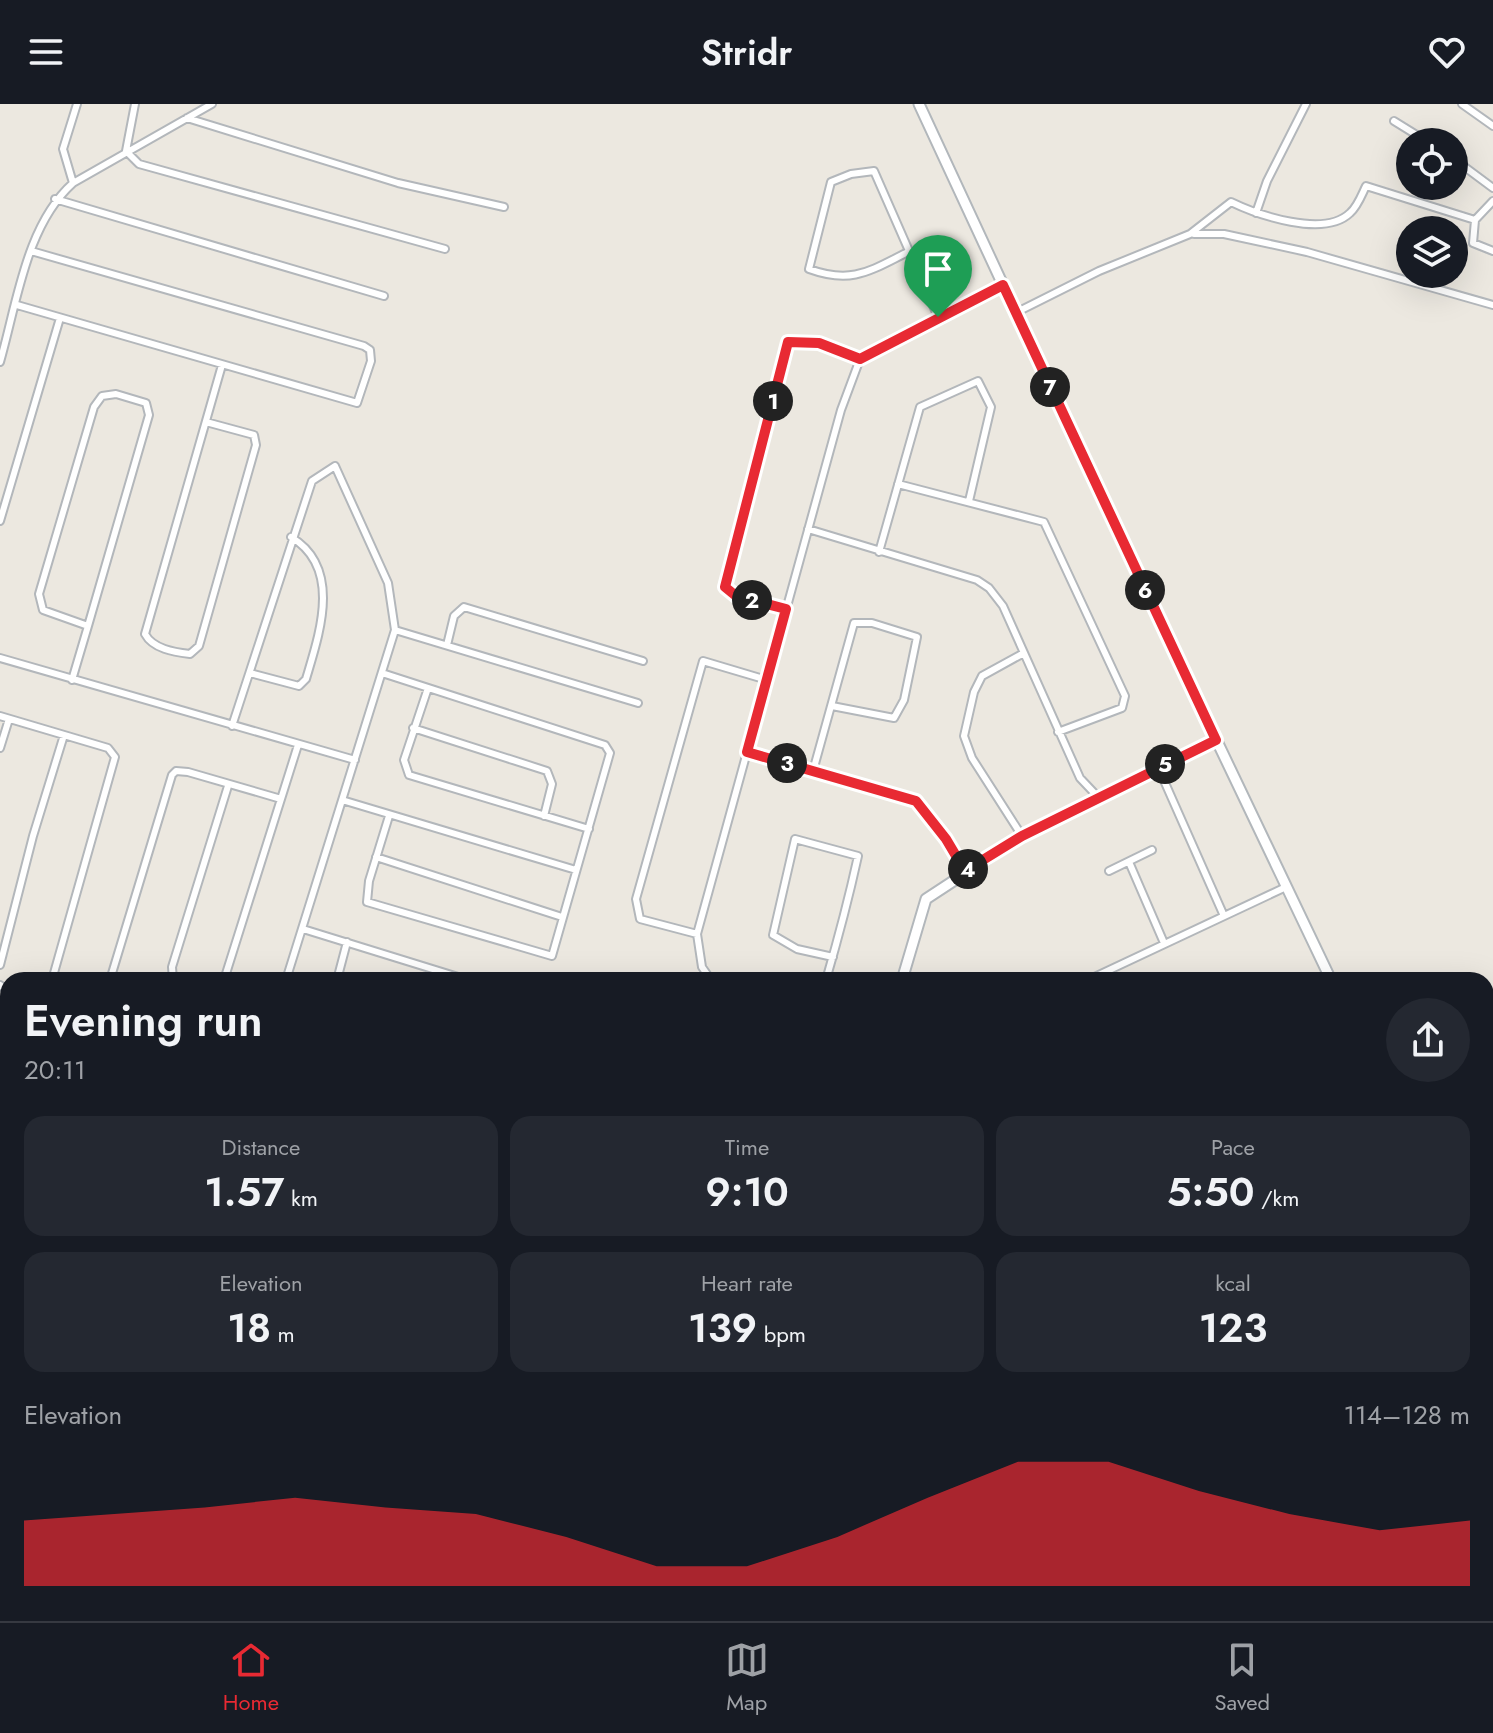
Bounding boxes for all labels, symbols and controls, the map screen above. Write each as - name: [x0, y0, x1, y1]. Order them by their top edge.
- text: Stridr: [701, 26, 792, 78]
- icon: menu: [24, 30, 68, 74]
- icon: heart: [1425, 30, 1469, 74]
- map controls: [1396, 128, 1468, 288]
- button: locate: [1396, 128, 1468, 200]
- button: layers: [1396, 216, 1468, 288]
- pin: [904, 235, 972, 317]
- icon: arrive: [916, 247, 960, 291]
- pin: 7: [1030, 367, 1070, 407]
- text: 7: [1043, 371, 1057, 403]
- pin: 1: [753, 381, 793, 421]
- text: 1: [767, 385, 779, 417]
- pin: 6: [1125, 570, 1165, 610]
- text: 6: [1138, 574, 1152, 606]
- pin: 2: [732, 580, 772, 620]
- text: 2: [745, 584, 759, 616]
- pin: 3: [767, 743, 807, 783]
- pin: 5: [1145, 744, 1185, 784]
- text: 3: [780, 747, 794, 779]
- text: 5: [1158, 748, 1172, 780]
- pin: 4: [948, 849, 988, 889]
- text: 4: [960, 853, 976, 885]
- text: Evening run: [24, 989, 263, 1053]
- button: share: [1386, 998, 1470, 1082]
- text: 20:11: [24, 1051, 86, 1089]
- text: Distance: [222, 1131, 300, 1163]
- text: Time: [725, 1131, 769, 1163]
- text: Pace: [1211, 1131, 1255, 1163]
- text: 1.57: [204, 1163, 284, 1221]
- text: 9:10: [705, 1163, 789, 1221]
- text: 5:50: [1167, 1163, 1255, 1221]
- text: km: [284, 1182, 318, 1214]
- text: /km: [1255, 1182, 1299, 1214]
- text: Elevation: [220, 1267, 302, 1299]
- text: Heart rate: [701, 1267, 793, 1299]
- text: kcal: [1215, 1267, 1251, 1299]
- text: 18: [227, 1299, 271, 1357]
- text: 139: [688, 1299, 757, 1357]
- text: 123: [1199, 1299, 1267, 1357]
- text: m: [271, 1318, 295, 1350]
- text: bpm: [757, 1318, 806, 1350]
- text: Elevation: [24, 1396, 122, 1434]
- text: 114–128 m: [1343, 1396, 1470, 1434]
- tab: Home: [223, 1638, 279, 1718]
- tab: Map: [725, 1638, 769, 1718]
- tab: Saved: [1214, 1638, 1270, 1718]

